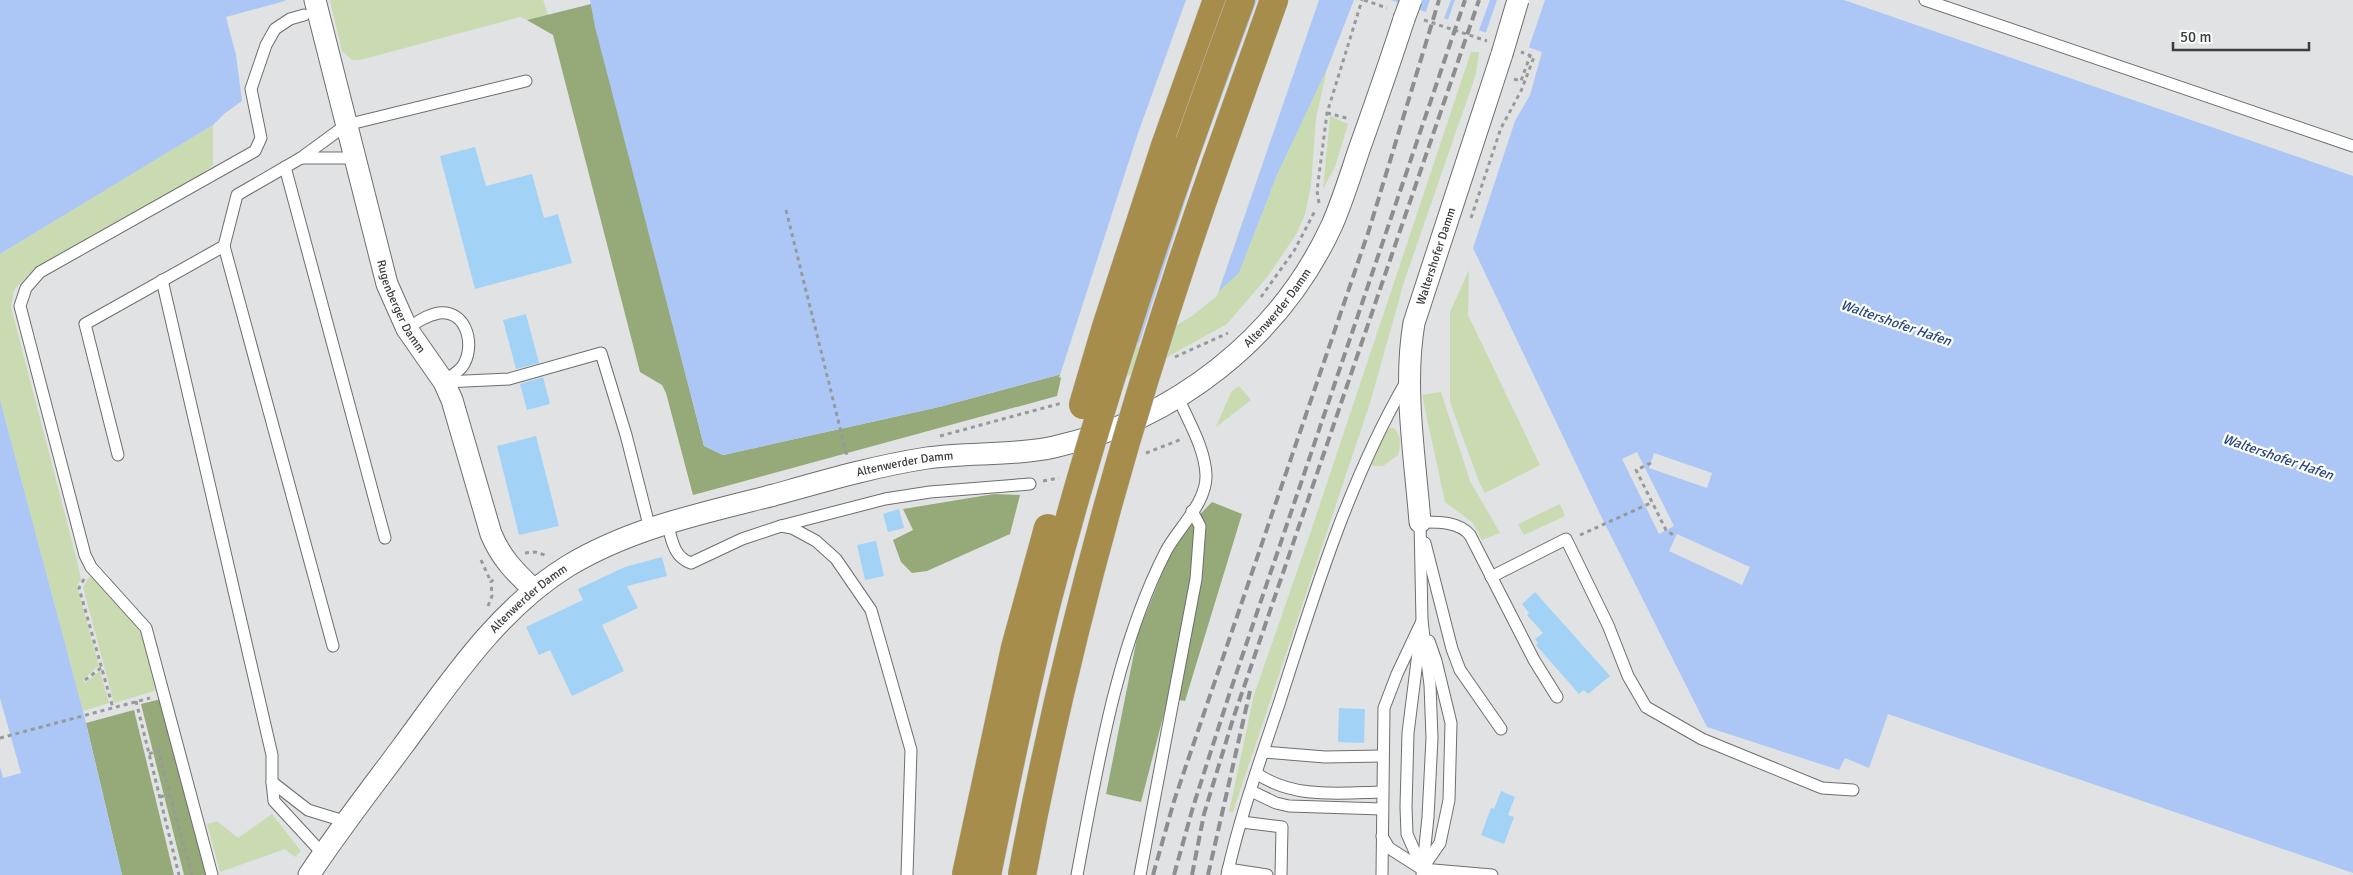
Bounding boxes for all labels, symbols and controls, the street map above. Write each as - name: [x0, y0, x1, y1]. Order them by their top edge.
- scale bar: [2173, 20, 2309, 52]
- text: 50 m: [2180, 28, 2211, 46]
- street label: Waltershofer Damm: [1413, 206, 1459, 307]
- street label: Rugenberger Damm: [374, 258, 429, 356]
- street label: Altenwerder Damm: [1240, 265, 1314, 351]
- water label: Waltershofer Hafen: [1838, 296, 1954, 350]
- water label: Waltershofer Hafen: [2220, 430, 2336, 484]
- street label: Altenwerder Damm: [855, 448, 954, 480]
- street label: Altenwerder Damm: [486, 561, 570, 636]

